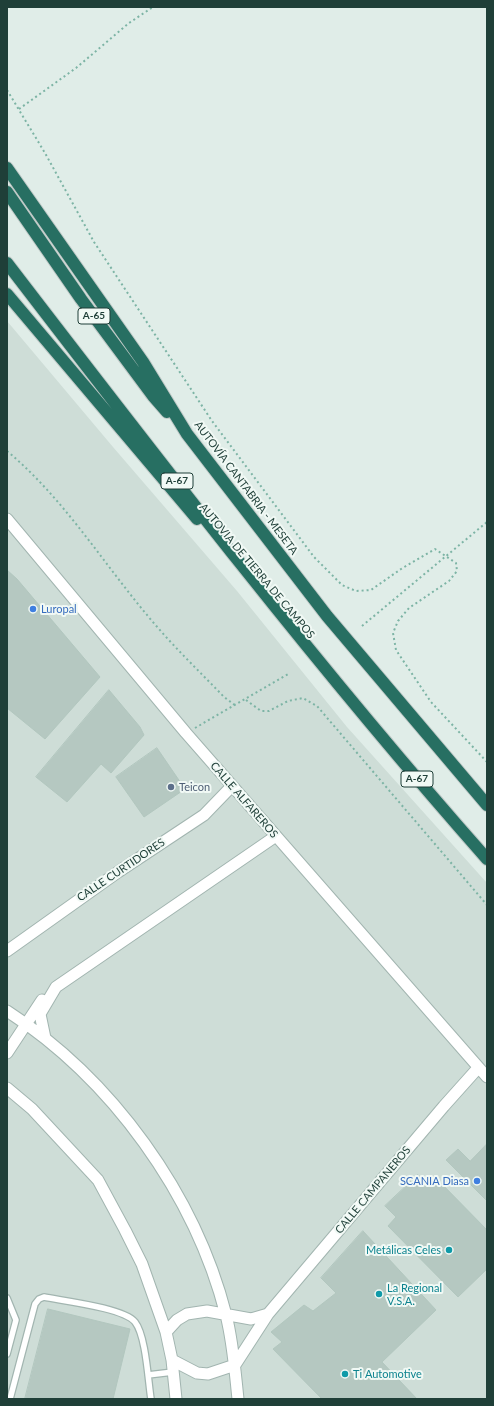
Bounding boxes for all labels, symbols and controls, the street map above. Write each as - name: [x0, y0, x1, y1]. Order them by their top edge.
- road number: A-65: [78, 308, 110, 324]
- street label: AUTOVÍA CANTABRIA - MESETA: [192, 419, 300, 557]
- road number: A-67: [161, 473, 193, 489]
- street label: AUTOVIA DE TIERRA DE CAMPOS: [197, 501, 317, 641]
- place label: Luropal: [41, 602, 77, 616]
- marker: Luropal: [28, 604, 38, 614]
- street label: CALLE ALFAREROS: [207, 759, 281, 841]
- road number: A-67: [401, 771, 433, 787]
- place label: Teicon: [179, 780, 210, 794]
- marker: Teicon: [166, 782, 176, 792]
- street label: CALLE CURTIDORES: [74, 836, 168, 904]
- street label: CALLE CAMPANEROS: [333, 1144, 413, 1236]
- place label: SCANIA Diasa: [400, 1174, 469, 1188]
- marker: SCANIA Diasa: [472, 1176, 482, 1186]
- place label: Metálicas Celes: [366, 1243, 441, 1257]
- marker: Metálicas Celes: [444, 1245, 454, 1255]
- place label: La Regional V.S.A.: [387, 1281, 442, 1307]
- marker: La Regional V.S.A.: [374, 1289, 384, 1299]
- place label: Ti Automotive: [353, 1367, 422, 1381]
- marker: Ti Automotive: [340, 1369, 350, 1379]

